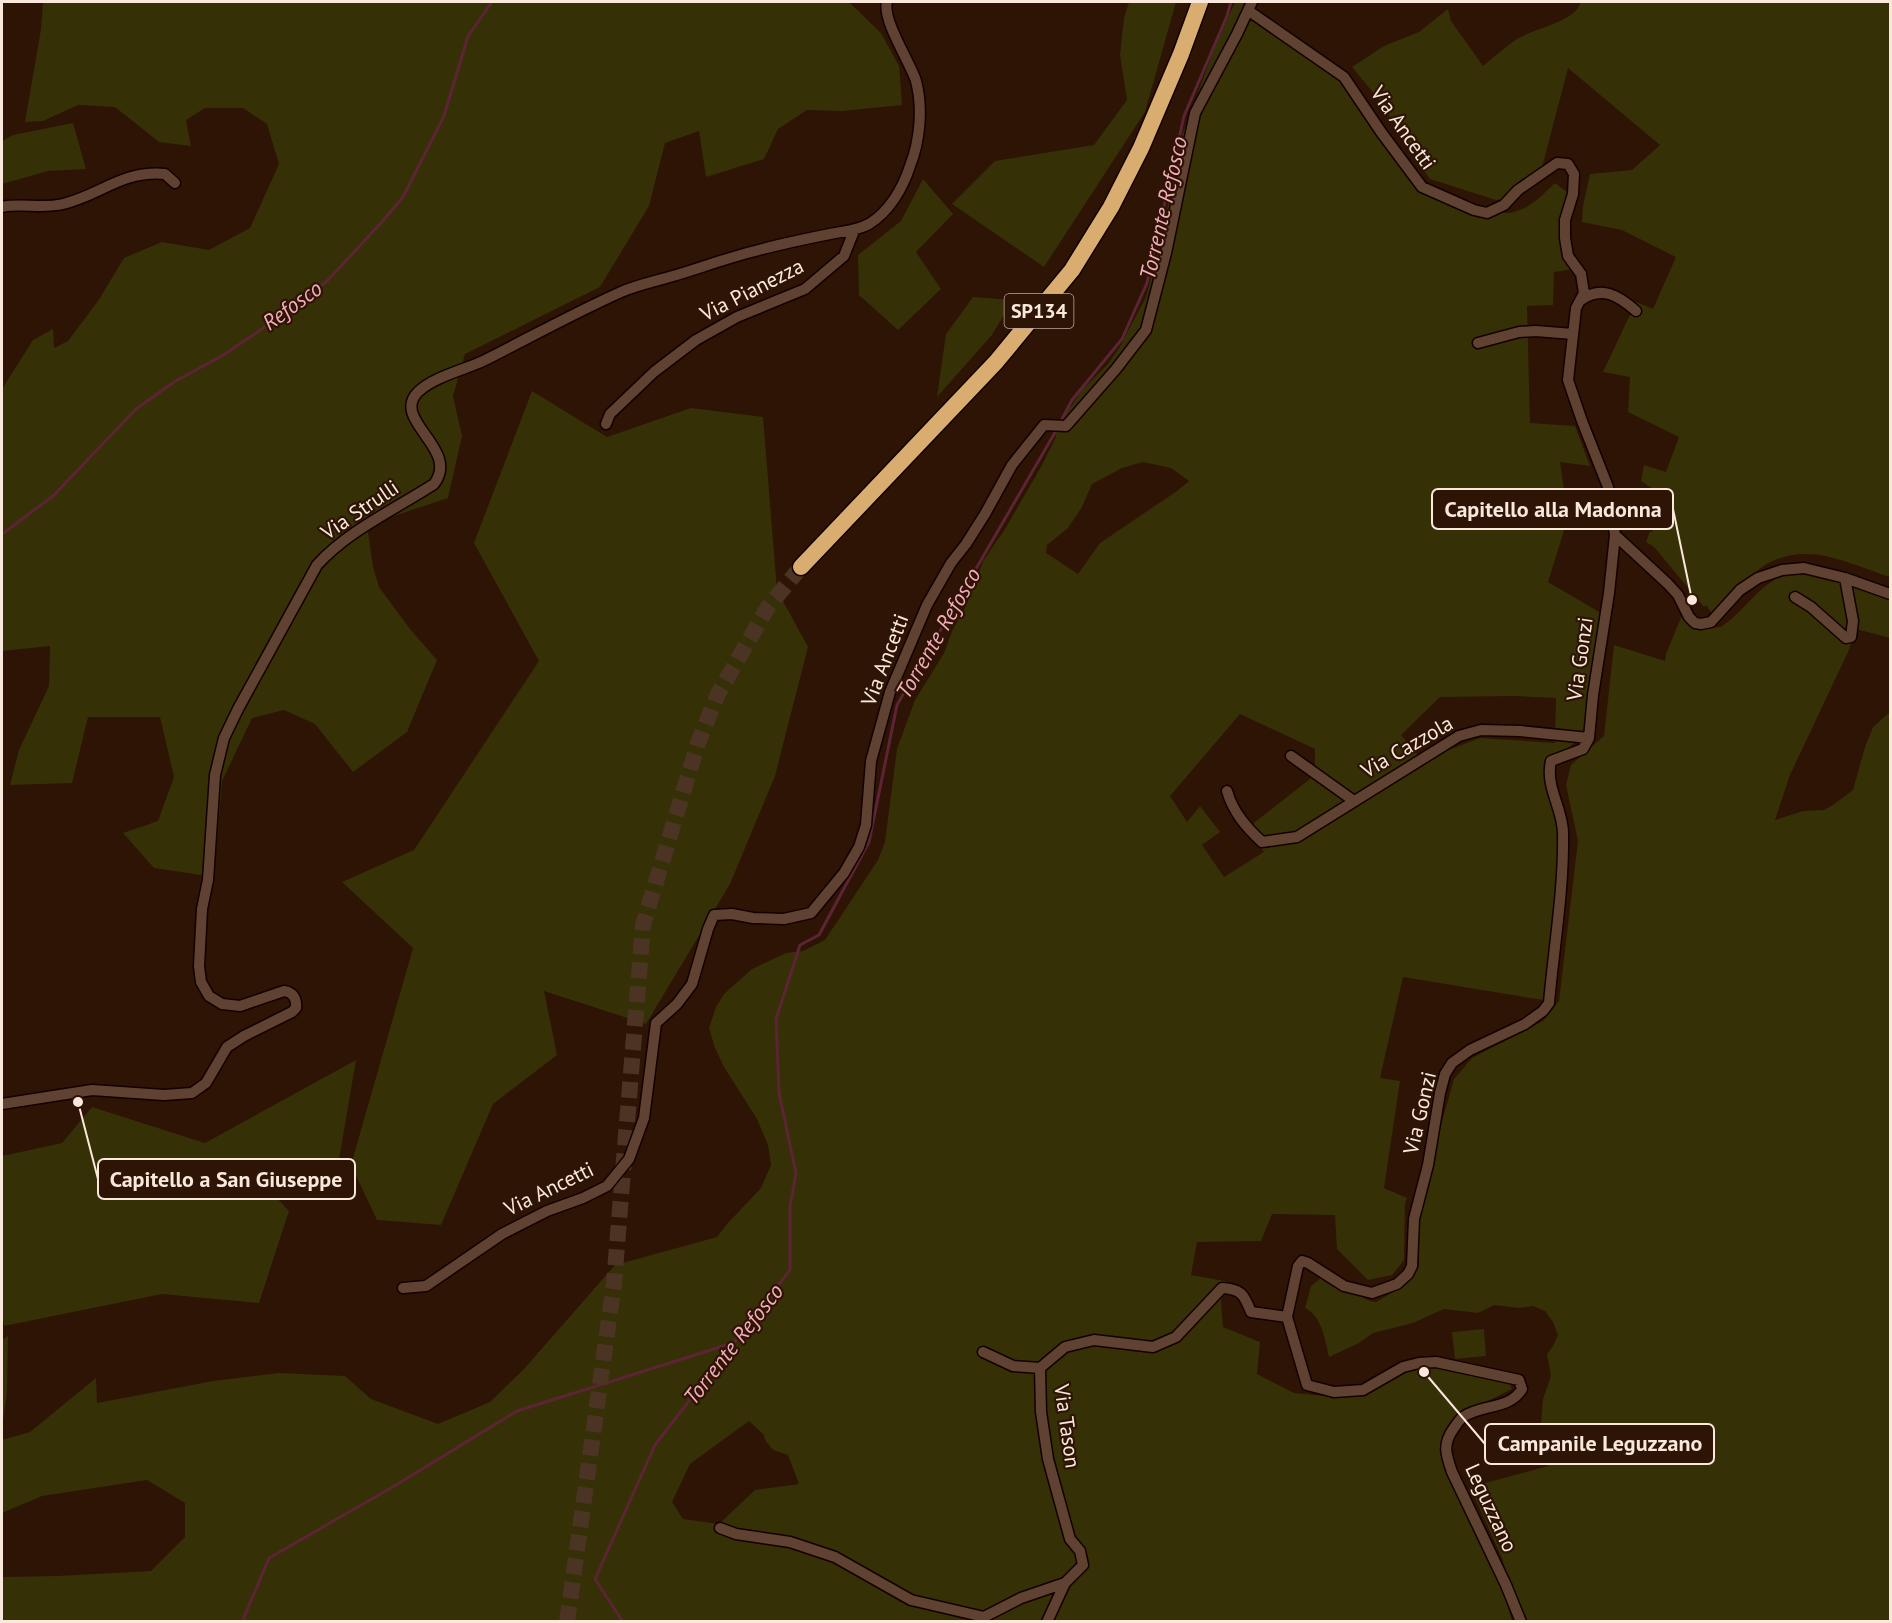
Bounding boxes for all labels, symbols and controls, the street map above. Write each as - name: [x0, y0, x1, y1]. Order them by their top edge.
- street label: Via Ancetti: [1364, 80, 1442, 175]
- water label: Torrente Refosco: [1133, 133, 1193, 282]
- street label: Via Pianezza: [695, 252, 808, 328]
- water label: Refosco: [257, 274, 327, 336]
- road number: SP134: [1004, 294, 1074, 328]
- street label: Via Strulli: [315, 474, 404, 546]
- callout: Capitello alla Madonna: [1432, 489, 1673, 529]
- text: Capitello alla Madonna: [1444, 495, 1662, 523]
- water label: Torrente Refosco: [889, 563, 987, 703]
- street label: Via Ancetti: [854, 610, 914, 710]
- street label: Via Gonzi: [1560, 615, 1599, 703]
- street label: Via Cazzola: [1355, 709, 1458, 784]
- street label: Via Gonzi: [1397, 1069, 1442, 1158]
- street label: Via Ancetti: [499, 1155, 598, 1222]
- callout: Capitello a San Giuseppe: [98, 1159, 355, 1199]
- text: Capitello a San Giuseppe: [110, 1165, 342, 1193]
- water label: Torrente Refosco: [677, 1278, 789, 1410]
- street label: Via Tason: [1048, 1381, 1087, 1470]
- callout: Campanile Leguzzano: [1485, 1424, 1714, 1464]
- text: Campanile Leguzzano: [1498, 1429, 1703, 1457]
- street label: Leguzzano: [1459, 1459, 1524, 1556]

